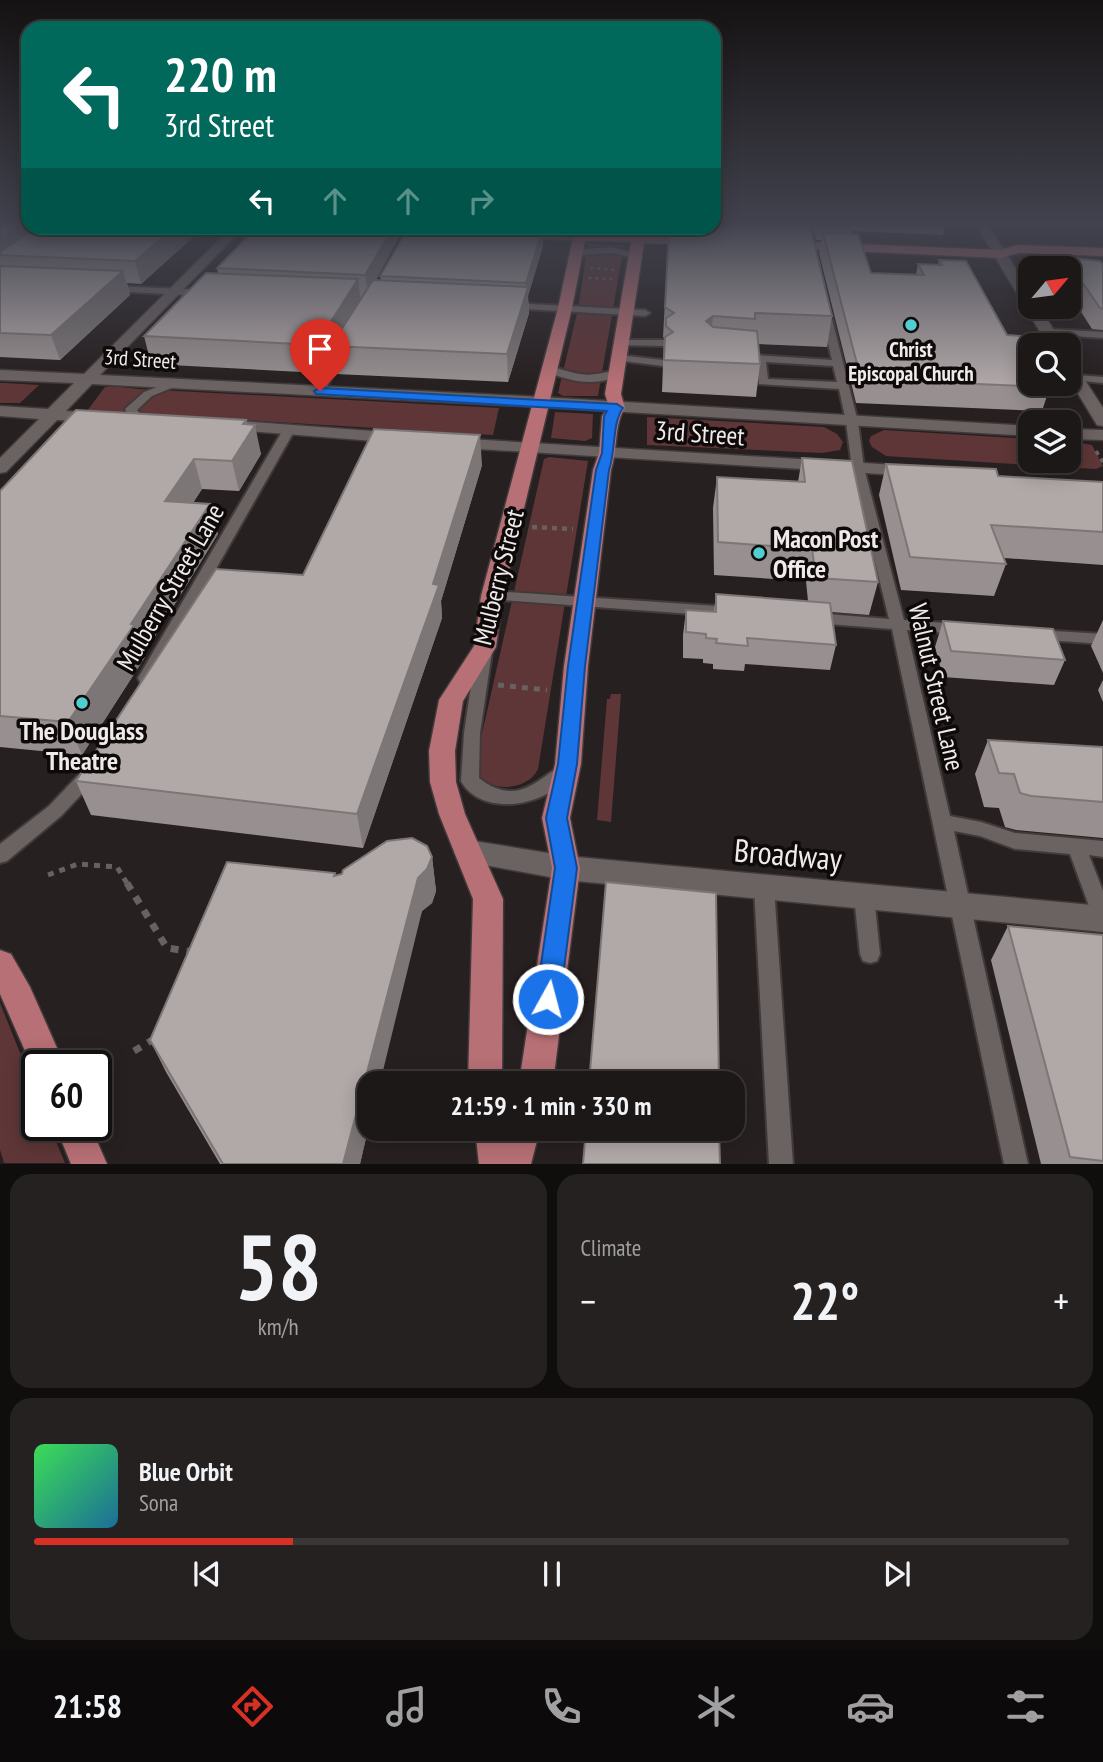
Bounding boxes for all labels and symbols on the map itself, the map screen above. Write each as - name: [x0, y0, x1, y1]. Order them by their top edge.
- north arrow: [1018, 256, 1082, 318]
- marker: Christ Episcopal Church: [903, 317, 919, 333]
- pin: [290, 319, 350, 391]
- place label: Christ Episcopal Church: [848, 336, 974, 387]
- street label: 3rd Street: [103, 343, 177, 375]
- street label: 3rd Street: [654, 413, 746, 453]
- street label: Mulberry Street Lane: [109, 498, 231, 676]
- street label: Mulberry Street: [465, 506, 531, 648]
- place label: Macon Post Office: [773, 522, 879, 585]
- marker: Macon Post Office: [751, 545, 767, 561]
- street label: Walnut Street Lane: [902, 600, 972, 774]
- marker: The Douglass Theatre: [74, 695, 90, 711]
- place label: The Douglass Theatre: [20, 714, 144, 777]
- street label: Broadway: [732, 828, 844, 880]
- position arrow: [511, 962, 585, 1036]
- speed limit sign: 60: [21, 1050, 112, 1141]

